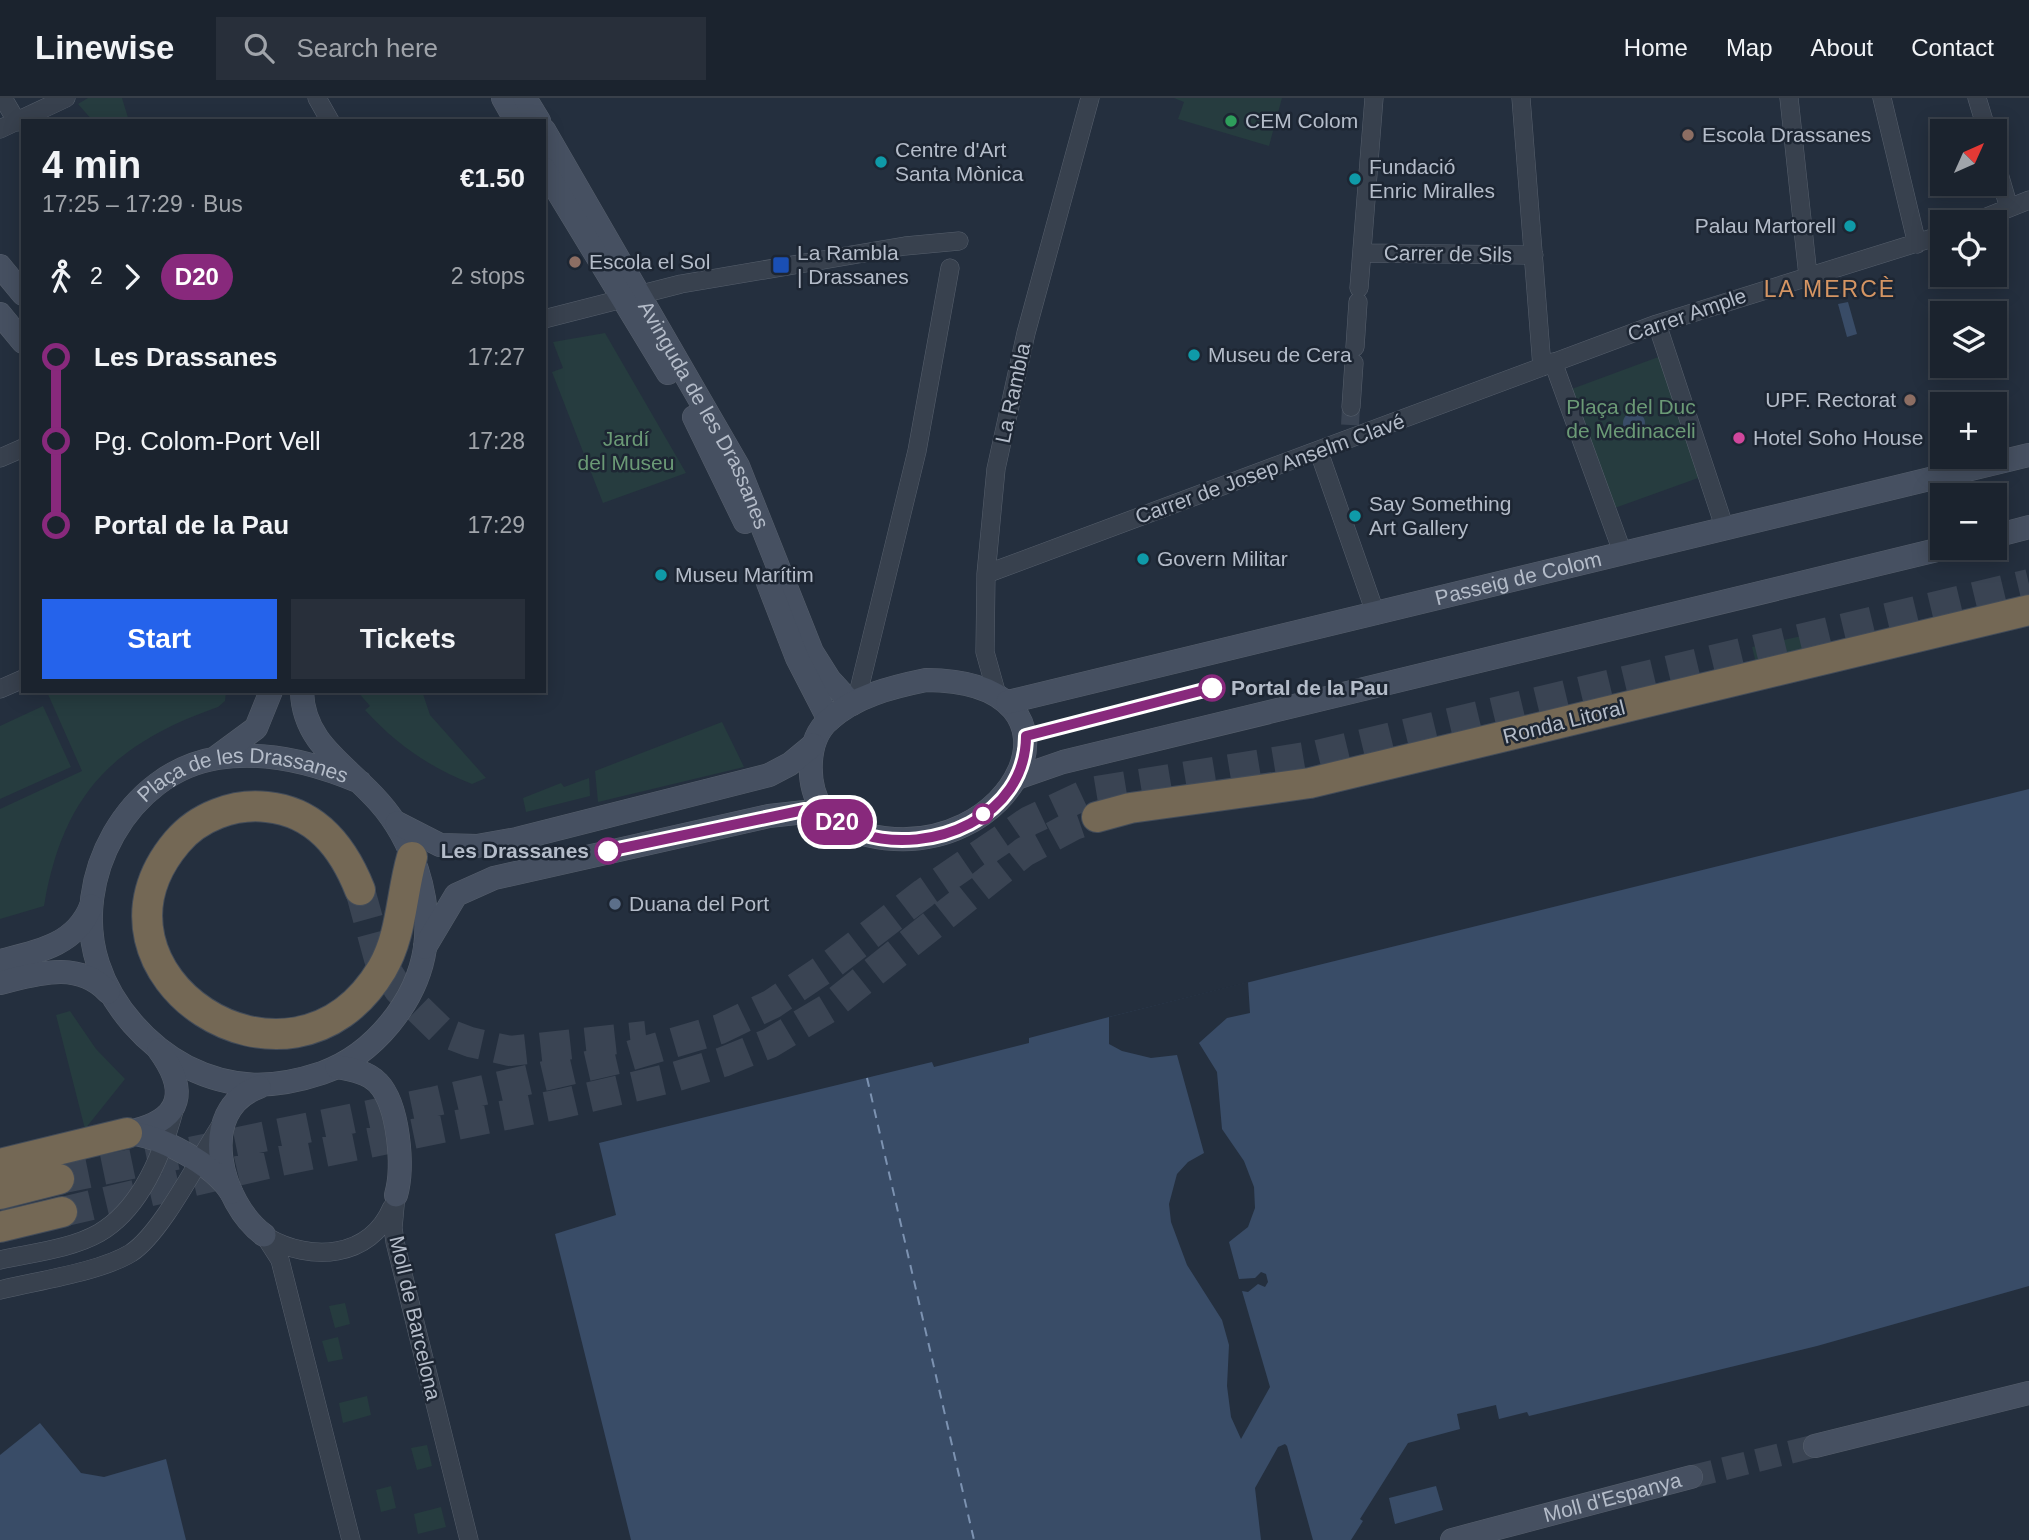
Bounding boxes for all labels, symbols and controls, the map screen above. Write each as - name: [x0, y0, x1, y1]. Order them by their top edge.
- search box: [216, 17, 706, 80]
- text: Linewise: [35, 29, 174, 66]
- icon: search: [240, 29, 278, 67]
- text: Search here: [296, 33, 438, 63]
- text: Home: [1624, 34, 1688, 61]
- text: Map: [1726, 34, 1773, 61]
- text: About: [1811, 34, 1873, 61]
- text: Contact: [1911, 34, 1994, 61]
- place label: CEM Colom: [1245, 109, 1358, 132]
- marker: CEM Colom: [1223, 113, 1239, 129]
- north arrow: [1930, 119, 2007, 196]
- map controls: [1930, 119, 2007, 560]
- place label: Escola Drassanes: [1702, 123, 1871, 146]
- marker: Escola Drassanes: [1680, 127, 1696, 143]
- place label: Centre d'Art Santa Mònica: [895, 138, 1024, 185]
- text: 4 min: [42, 144, 141, 186]
- marker: Centre d'Art Santa Mònica: [873, 154, 889, 170]
- place label: Fundació Enric Miralles: [1369, 155, 1495, 202]
- text: €1.50: [460, 163, 525, 193]
- marker: Fundació Enric Miralles: [1347, 171, 1363, 187]
- text: 17:25 – 17:29 · Bus: [42, 191, 243, 217]
- button: locate: [1930, 210, 2007, 287]
- place label: Palau Martorell: [1695, 214, 1836, 237]
- marker: Palau Martorell: [1842, 218, 1858, 234]
- place label: La Rambla | Drassanes: [797, 241, 909, 288]
- street label: Carrer de Sils: [1384, 241, 1512, 266]
- place label: Escola el Sol: [589, 250, 710, 273]
- marker: Escola el Sol: [567, 254, 583, 270]
- marker: La Rambla | Drassanes: [771, 255, 791, 275]
- icon: walk: [42, 258, 80, 296]
- icon: forward: [113, 258, 151, 296]
- text: 2: [90, 263, 103, 289]
- text: D20: [175, 263, 219, 290]
- text: 2 stops: [451, 263, 525, 289]
- district label: LA MERCÈ: [1764, 276, 1896, 302]
- street label: Carrer Ample: [1625, 284, 1749, 346]
- street label: Avinguda de les Drassanes: [634, 297, 774, 532]
- button: layers: [1930, 301, 2007, 378]
- street label: La Rambla: [991, 341, 1034, 445]
- text: Les Drassanes: [94, 342, 278, 372]
- place label: Museu de Cera: [1208, 343, 1352, 366]
- text: 17:27: [467, 344, 525, 370]
- marker: Museu de Cera: [1186, 347, 1202, 363]
- place label: UPF. Rectorat: [1765, 388, 1896, 411]
- marker: UPF. Rectorat: [1902, 392, 1918, 408]
- button: +: [1930, 392, 2007, 469]
- park label: Plaça del Duc de Medinaceli: [1566, 395, 1696, 442]
- street label: Carrer de Josep Anselm Clavé: [1132, 409, 1408, 528]
- text: Pg. Colom-Port Vell: [94, 426, 321, 456]
- place label: Hotel Soho House: [1753, 426, 1923, 449]
- park label: Jardí del Museu: [578, 427, 674, 474]
- text: 17:28: [467, 428, 525, 454]
- marker: Hotel Soho House: [1731, 430, 1747, 446]
- button: −: [1930, 483, 2007, 560]
- place label: Say Something Art Gallery: [1369, 492, 1511, 539]
- marker: Say Something Art Gallery: [1347, 508, 1363, 524]
- text: Portal de la Pau: [94, 510, 289, 540]
- text: 17:29: [467, 512, 525, 538]
- place label: Govern Militar: [1157, 547, 1288, 570]
- street label: Passeig de Colom: [1433, 547, 1604, 609]
- marker: Govern Militar: [1135, 551, 1151, 567]
- place label: Museu Marítim: [675, 563, 814, 586]
- marker: Museu Marítim: [653, 567, 669, 583]
- button: Start: [42, 599, 277, 679]
- button: Tickets: [291, 599, 525, 679]
- marker: Portal de la Pau: [1199, 675, 1225, 701]
- place label: Portal de la Pau: [1231, 676, 1389, 699]
- street label: Ronda Litoral: [1500, 695, 1627, 748]
- street label: Plaça de les Drassanes: [132, 744, 351, 807]
- line badge: D20: [797, 799, 877, 845]
- unlabelled marker: [973, 804, 993, 824]
- text: D20: [815, 808, 859, 835]
- marker: Les Drassanes: [595, 838, 621, 864]
- place label: Les Drassanes: [441, 839, 589, 862]
- place label: Duana del Port: [629, 892, 769, 915]
- marker: Duana del Port: [607, 896, 623, 912]
- street label: Moll de Barcelona: [385, 1233, 446, 1403]
- street label: Moll d'Espanya: [1541, 1468, 1684, 1526]

